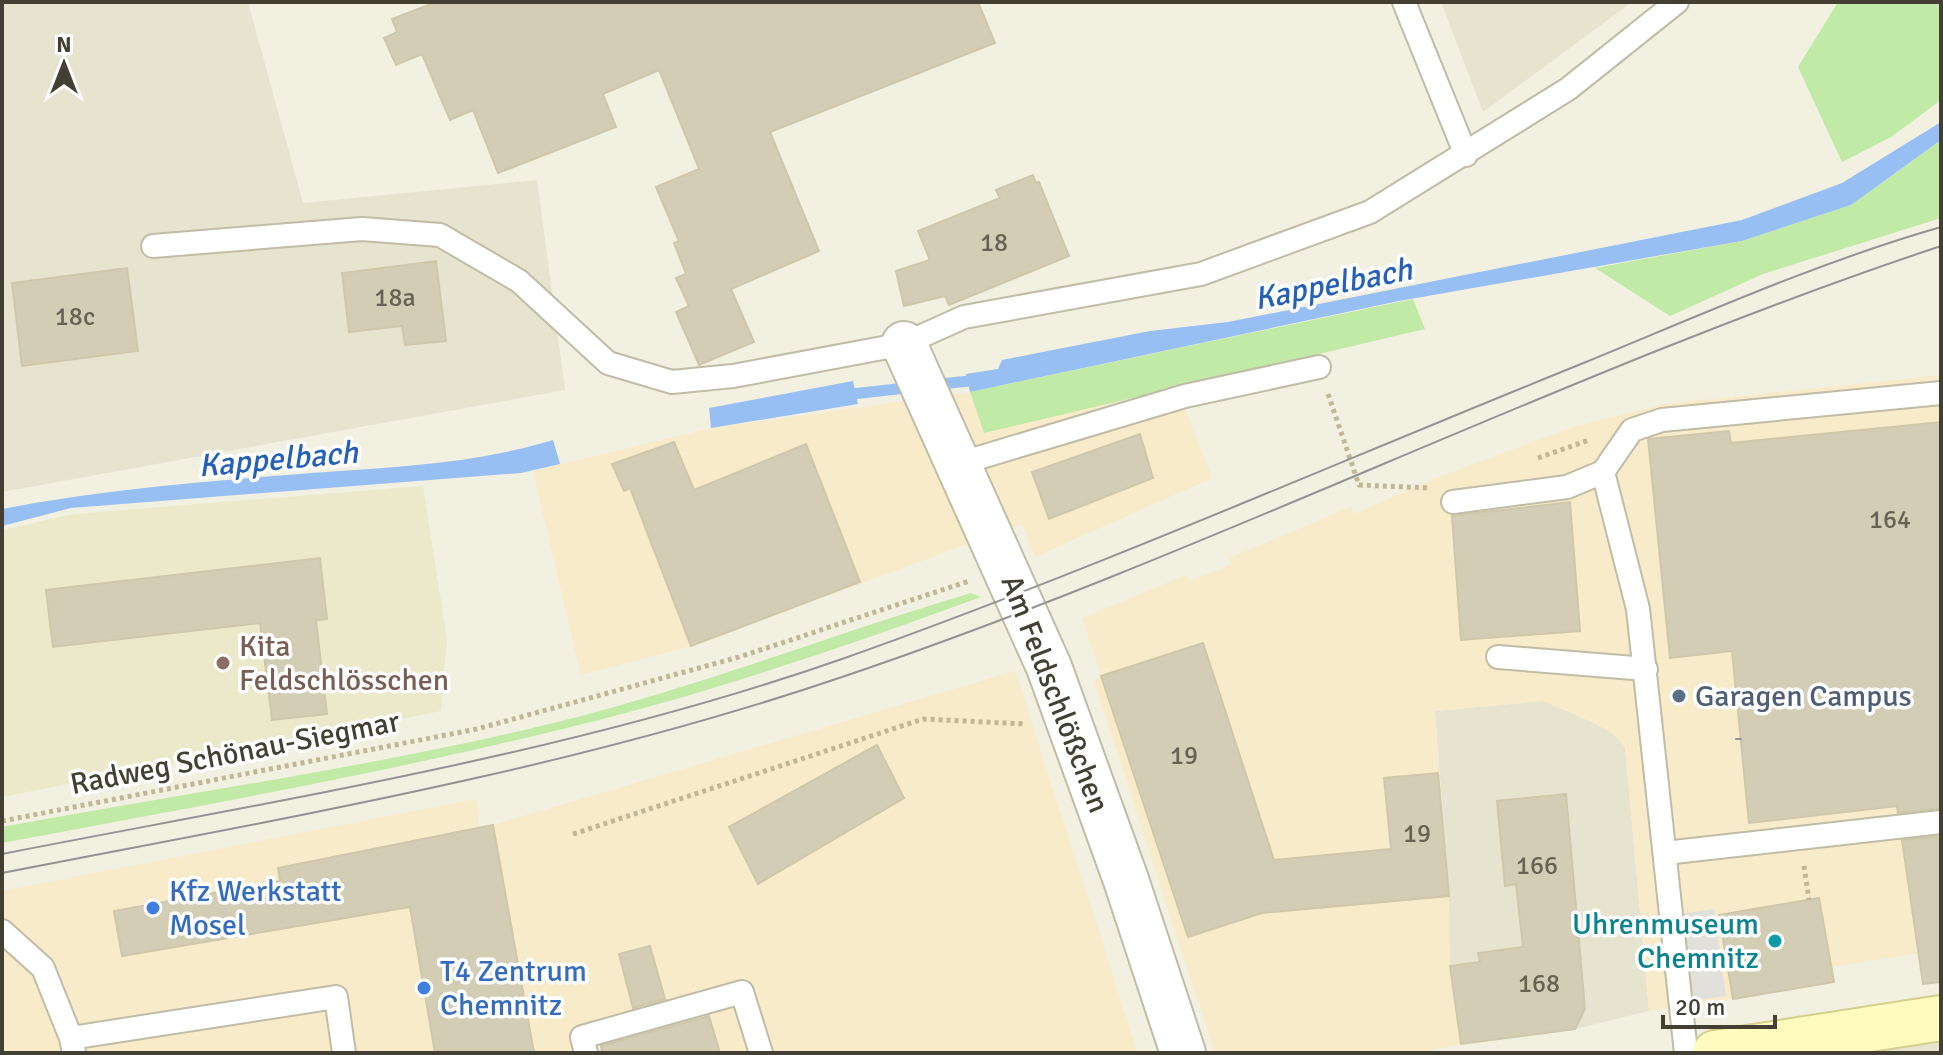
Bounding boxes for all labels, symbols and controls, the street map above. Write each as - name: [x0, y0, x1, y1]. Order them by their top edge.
- north arrow: [24, 24, 104, 104]
- text: N: [56, 31, 72, 58]
- house number: 18: [980, 227, 1008, 259]
- water label: Kappelbach: [1251, 249, 1417, 318]
- house number: 18a: [374, 282, 416, 314]
- house number: 18c: [55, 301, 95, 333]
- water label: Kappelbach: [197, 432, 361, 485]
- house number: 164: [1869, 504, 1911, 536]
- street label: Am Feldschlößchen: [993, 570, 1117, 818]
- place label: Kita Feldschlösschen: [239, 628, 449, 699]
- marker: Kita Feldschlösschen: [214, 654, 232, 672]
- place label: Garagen Campus: [1695, 678, 1912, 715]
- marker: Garagen Campus: [1670, 687, 1688, 705]
- street label: Radweg Schönau-Siegmar: [67, 703, 403, 803]
- house number: 19: [1170, 740, 1198, 772]
- house number: 19: [1403, 818, 1431, 850]
- house number: 166: [1516, 850, 1558, 882]
- place label: Kfz Werkstatt Mosel: [169, 873, 342, 944]
- marker: Kfz Werkstatt Mosel: [144, 899, 162, 917]
- place label: Uhrenmuseum Chemnitz: [1572, 906, 1759, 977]
- marker: Uhrenmuseum Chemnitz: [1766, 932, 1784, 950]
- place label: T4 Zentrum Chemnitz: [440, 953, 587, 1024]
- house number: 168: [1518, 968, 1560, 1000]
- marker: T4 Zentrum Chemnitz: [415, 979, 433, 997]
- scale bar: [1663, 979, 1775, 1029]
- text: 20 m: [1675, 992, 1725, 1022]

